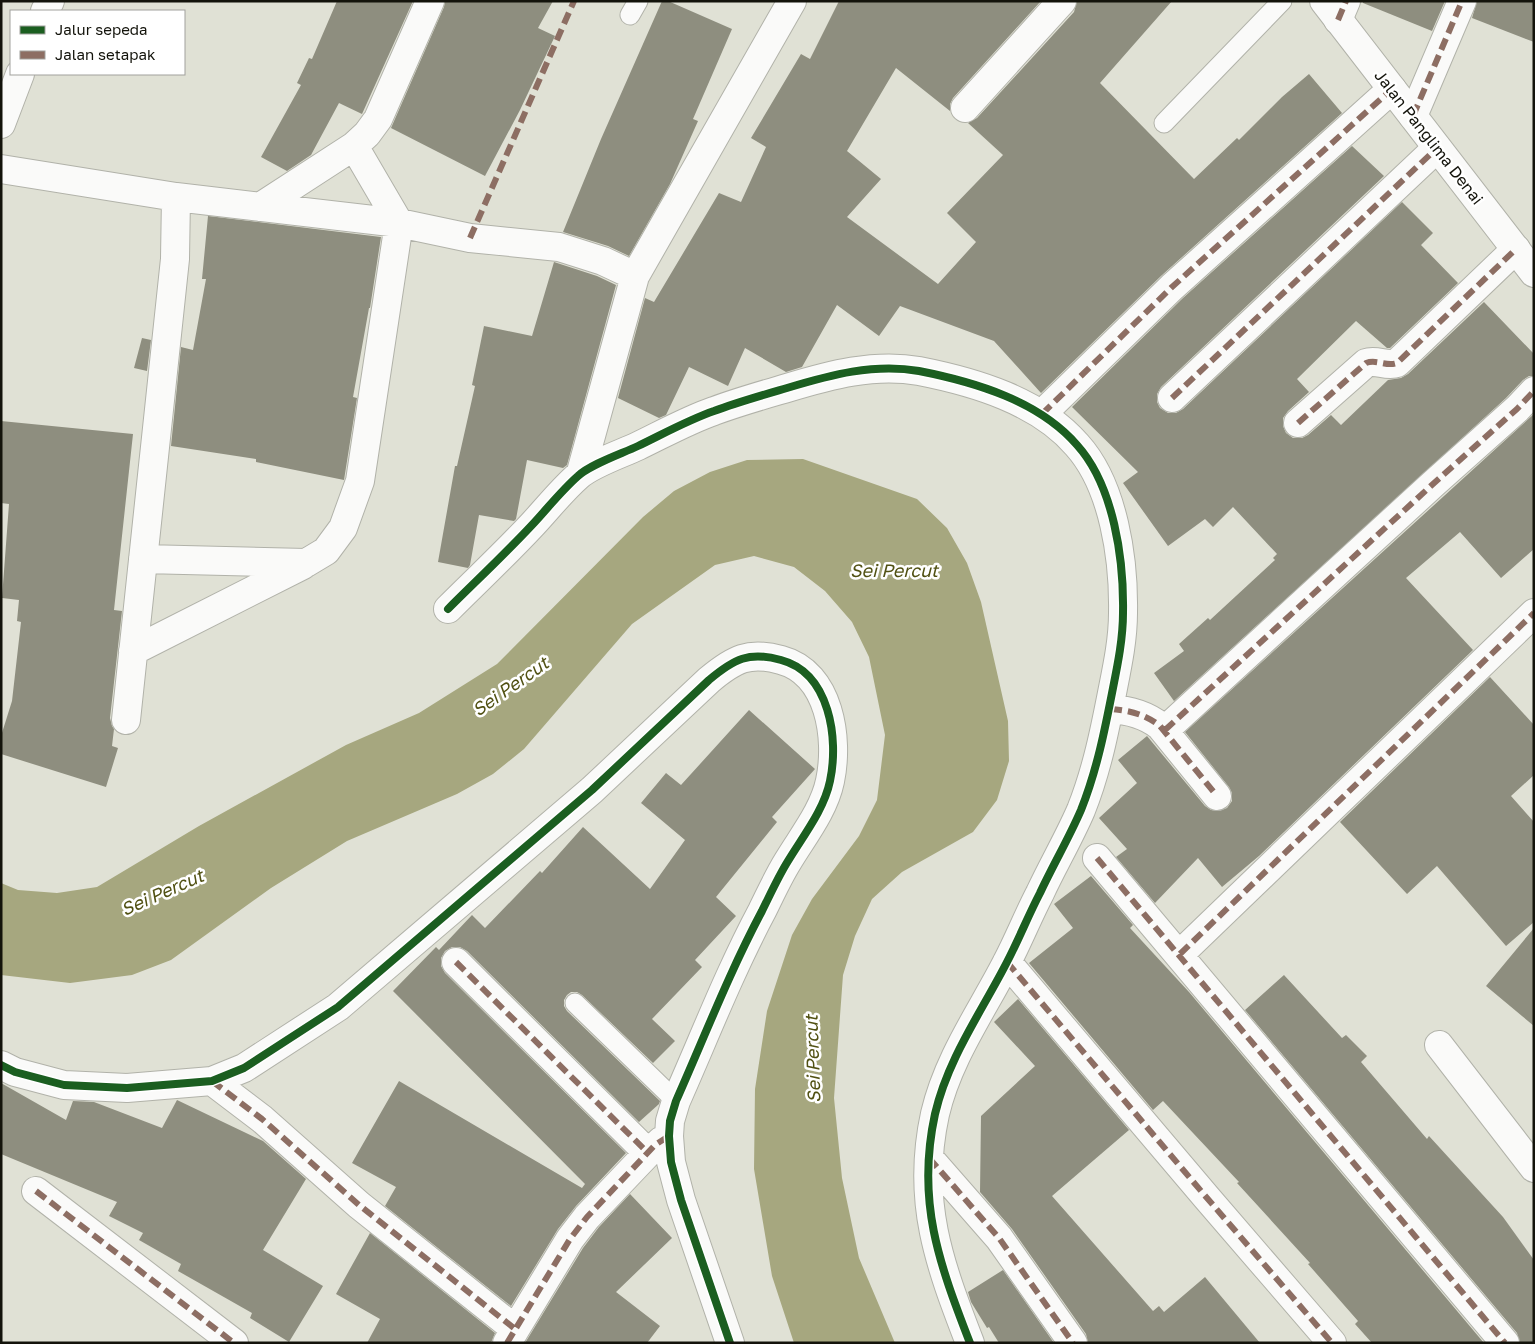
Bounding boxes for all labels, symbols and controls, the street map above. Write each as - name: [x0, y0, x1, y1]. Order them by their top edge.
- legend: [10, 10, 185, 75]
- text: Jalur sepeda: [55, 20, 148, 38]
- text: Jalan setapak: [55, 45, 156, 63]
- street label: Jalan Panglima Denai: [1370, 66, 1488, 208]
- water label: Sei Percut: [850, 559, 940, 581]
- water label: Sei Percut: [468, 651, 554, 720]
- water label: Sei Percut: [117, 863, 208, 920]
- water label: Sei Percut: [799, 1013, 825, 1103]

